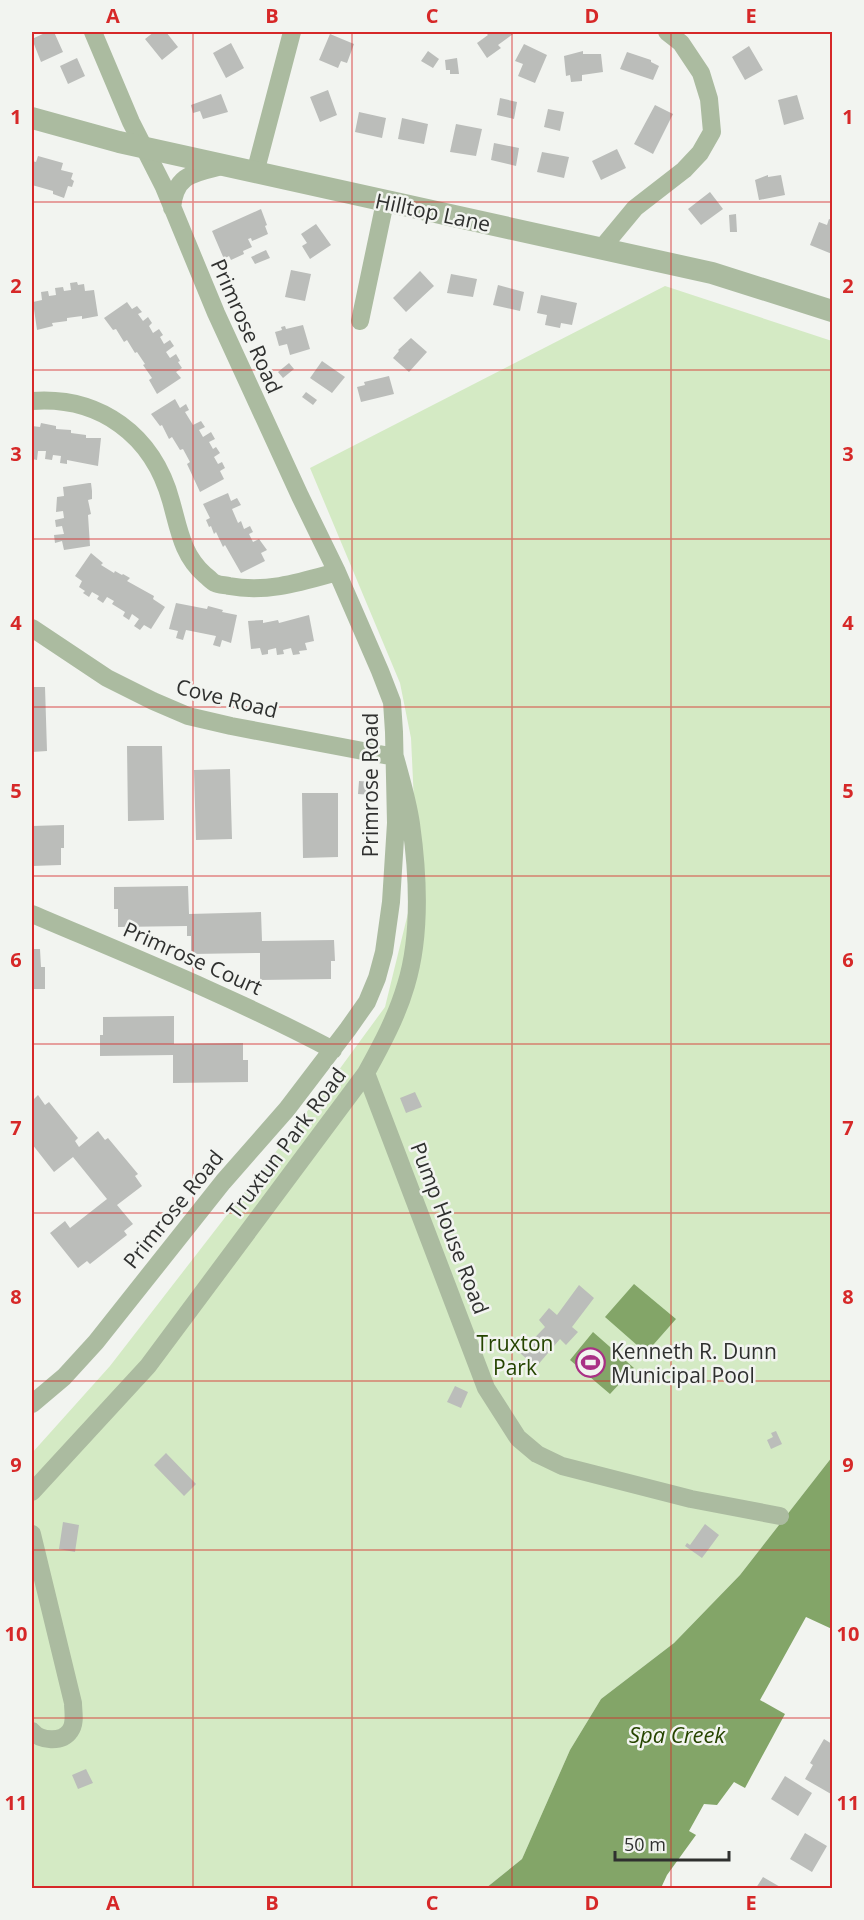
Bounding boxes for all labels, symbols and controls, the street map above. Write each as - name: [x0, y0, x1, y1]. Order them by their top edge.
- text: A: [106, 2, 120, 29]
- text: B: [265, 2, 279, 29]
- text: C: [426, 2, 439, 29]
- text: D: [585, 2, 599, 29]
- text: E: [745, 2, 757, 29]
- text: 1: [10, 103, 22, 130]
- text: 1: [842, 103, 854, 130]
- street label: Hilltop Lane: [373, 186, 493, 238]
- street label: Primrose Road: [205, 254, 289, 398]
- text: 2: [10, 272, 22, 299]
- text: 2: [842, 272, 854, 299]
- text: 3: [10, 440, 22, 467]
- text: 3: [842, 440, 854, 467]
- text: 4: [10, 609, 22, 636]
- text: 4: [842, 609, 854, 636]
- street label: Cove Road: [173, 672, 281, 724]
- street label: Primrose Road: [356, 713, 384, 857]
- text: 5: [10, 777, 22, 804]
- text: 5: [842, 777, 854, 804]
- street label: Primrose Court: [119, 915, 267, 1001]
- text: 6: [10, 946, 22, 973]
- text: 6: [842, 946, 854, 973]
- street label: Truxtun Park Road: [220, 1062, 352, 1224]
- text: 7: [10, 1114, 22, 1141]
- text: 7: [842, 1114, 854, 1141]
- street label: Pump House Road: [404, 1138, 496, 1318]
- street label: Primrose Road: [117, 1144, 229, 1274]
- text: 8: [10, 1283, 22, 1310]
- text: 8: [842, 1283, 854, 1310]
- park label: Truxton Park: [476, 1329, 554, 1381]
- place label: Kenneth R. Dunn Municipal Pool: [611, 1337, 777, 1389]
- sports icon: Kenneth R. Dunn Municipal Pool: [574, 1347, 606, 1379]
- text: 9: [10, 1451, 22, 1478]
- text: 9: [842, 1451, 854, 1478]
- text: 10: [5, 1620, 27, 1647]
- text: 10: [837, 1620, 859, 1647]
- water label: Spa Creek: [629, 1719, 726, 1749]
- text: 11: [5, 1789, 27, 1816]
- text: 11: [837, 1789, 859, 1816]
- scale bar: [615, 1824, 729, 1862]
- text: 50 m: [624, 1832, 666, 1856]
- text: A: [106, 1889, 120, 1916]
- text: B: [265, 1889, 279, 1916]
- text: C: [426, 1889, 439, 1916]
- text: D: [585, 1889, 599, 1916]
- text: E: [745, 1889, 757, 1916]

